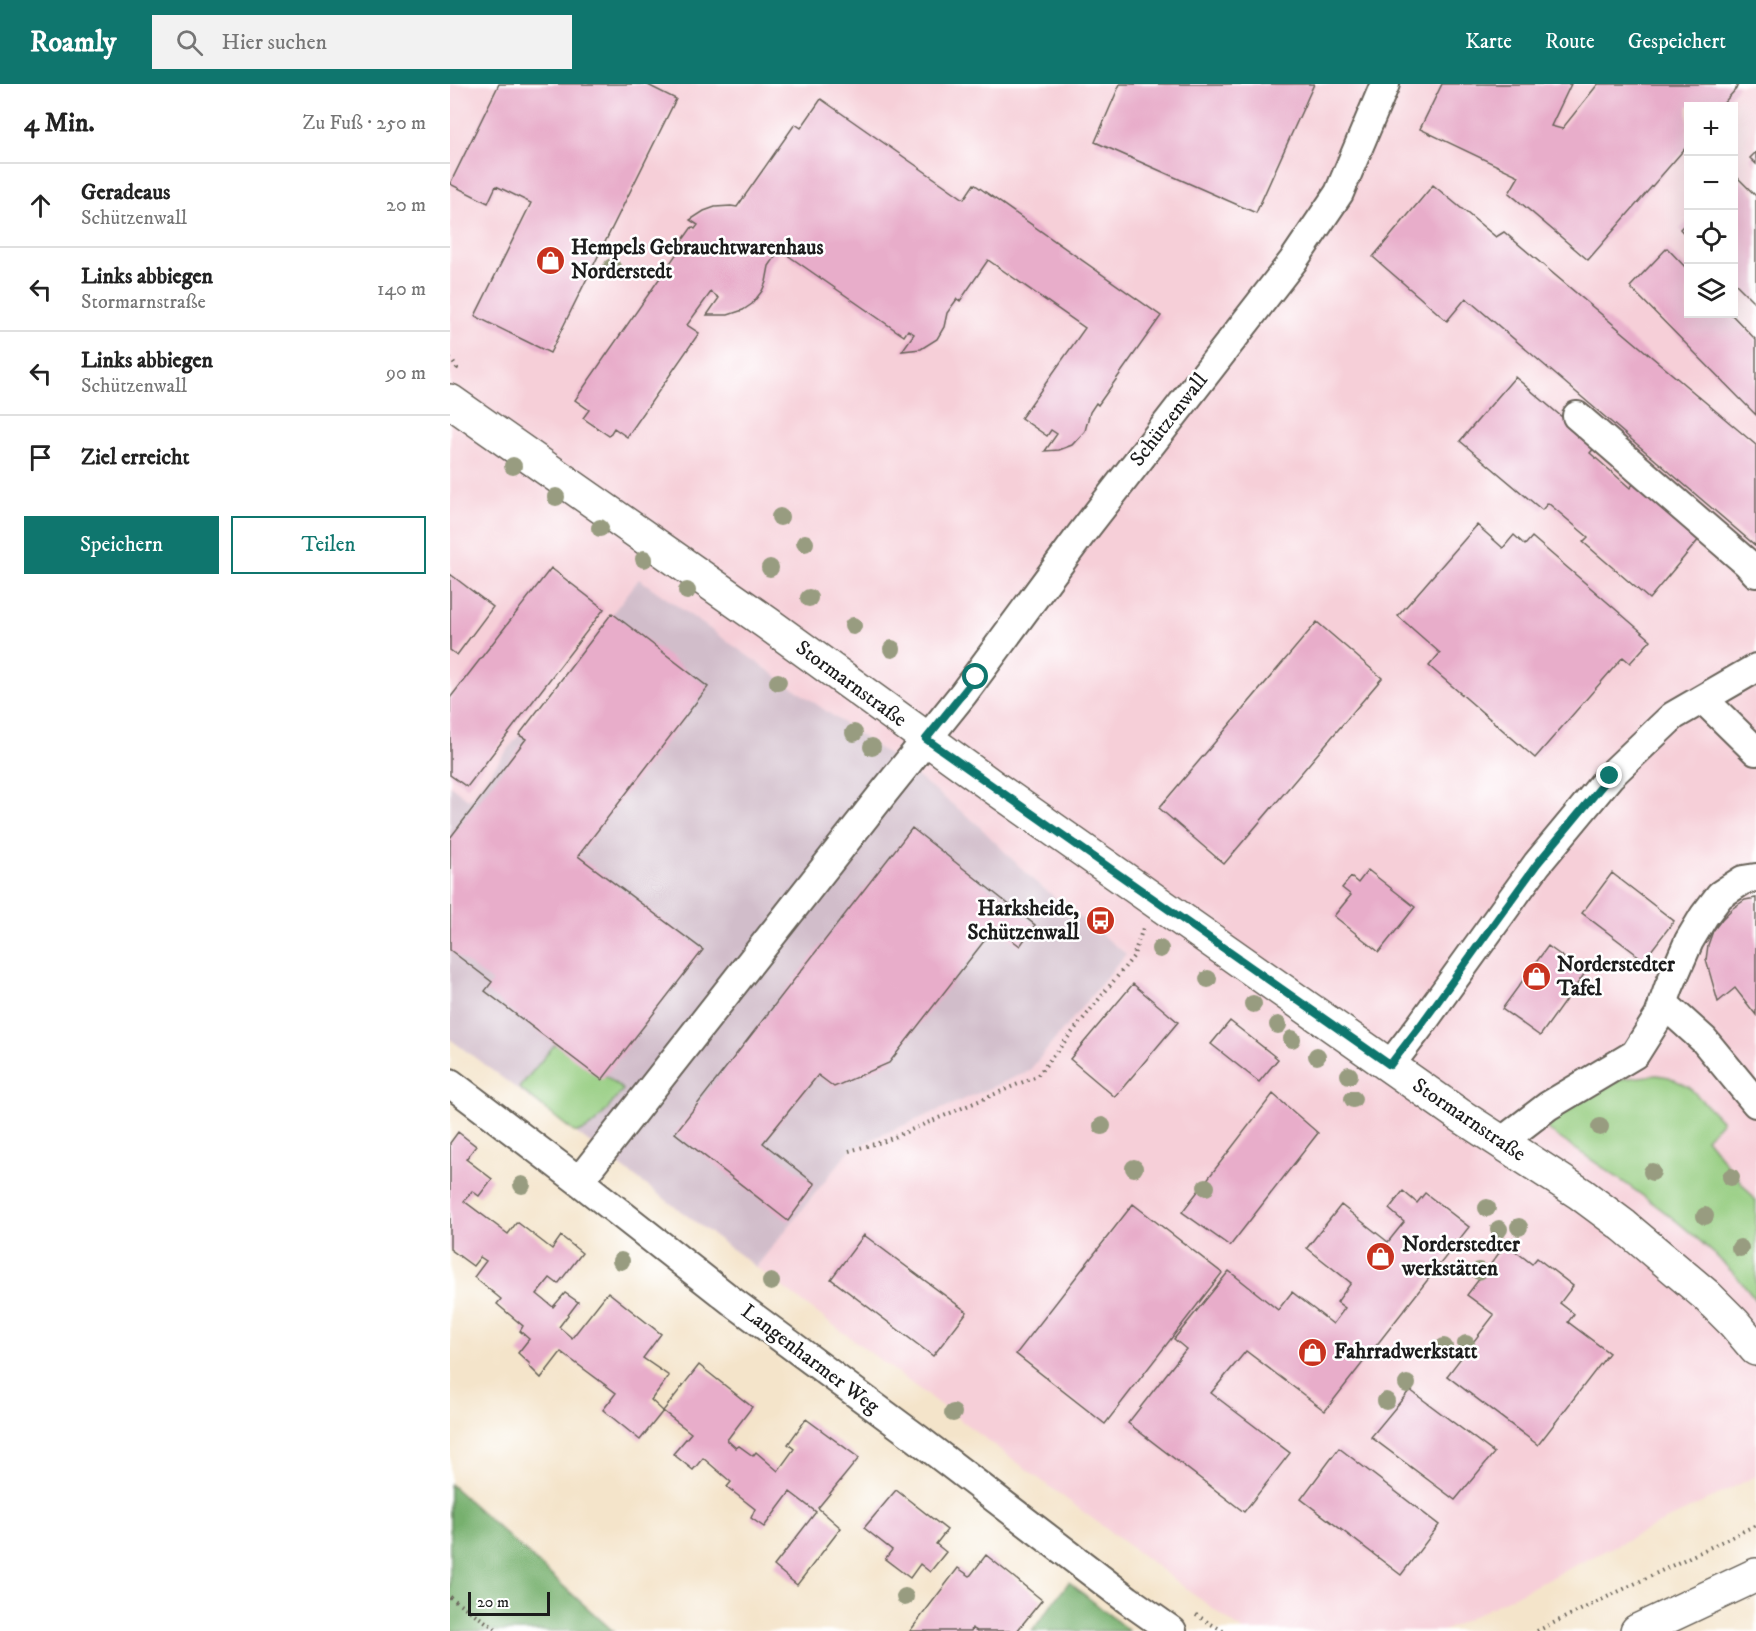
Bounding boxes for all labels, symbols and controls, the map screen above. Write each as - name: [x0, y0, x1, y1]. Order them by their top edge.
- search box: [152, 15, 572, 69]
- text: Roamly: [30, 25, 116, 60]
- icon: search: [173, 26, 206, 59]
- text: Hier suchen: [221, 29, 327, 56]
- text: Karte: [1465, 29, 1512, 55]
- text: Route: [1545, 29, 1595, 55]
- text: Gespeichert: [1628, 29, 1726, 55]
- map controls: [1684, 102, 1738, 318]
- button: +: [1684, 102, 1738, 156]
- text: 4 Min.: [24, 107, 95, 140]
- text: Zu Fuß · 250 m: [303, 111, 426, 136]
- button: −: [1684, 156, 1738, 210]
- text: Geradeaus: [81, 179, 170, 206]
- icon: ahead: [24, 189, 57, 222]
- text: 20 m: [386, 193, 426, 218]
- text: Schützenwall: [81, 206, 187, 231]
- button: locate: [1684, 210, 1738, 264]
- place label: Hempels Gebrauchtwarenhaus Norderstedt: [571, 235, 823, 285]
- shop icon: Hempels Gebrauchtwarenhaus Norderstedt: [534, 244, 566, 276]
- text: Links abbiegen: [81, 263, 213, 290]
- button: layers: [1684, 264, 1738, 318]
- icon: left: [24, 273, 57, 306]
- text: 140 m: [377, 277, 426, 302]
- text: Stormarnstraße: [81, 290, 206, 315]
- text: Links abbiegen: [81, 347, 213, 374]
- icon: left: [24, 357, 57, 390]
- text: 90 m: [386, 361, 426, 386]
- street label: Schützenwall: [1124, 368, 1214, 472]
- text: Schützenwall: [81, 374, 187, 399]
- icon: arrive: [24, 441, 57, 474]
- text: Ziel erreicht: [81, 444, 189, 471]
- button: Speichern: [24, 516, 219, 574]
- button: Teilen: [231, 516, 426, 574]
- street label: Stormarnstraße: [790, 635, 912, 733]
- route start: [962, 663, 988, 689]
- route end: [1596, 762, 1622, 788]
- place label: Harksheide, Schützenwall: [968, 896, 1080, 946]
- bus stop icon: Harksheide, Schützenwall: [1084, 905, 1116, 937]
- place label: Norderstedter Tafel: [1556, 952, 1676, 1002]
- shop icon: Norderstedter Tafel: [1520, 961, 1552, 993]
- street label: Stormarnstraße: [1407, 1073, 1531, 1168]
- place label: Norderstedter werkstätten: [1401, 1232, 1521, 1282]
- shop icon: Norderstedter werkstätten: [1365, 1241, 1397, 1273]
- street label: Langenharmer Weg: [736, 1299, 885, 1420]
- shop icon: Fahrradwerkstatt: [1297, 1336, 1329, 1368]
- place label: Fahrradwerkstatt: [1334, 1339, 1478, 1365]
- scale bar: [468, 1589, 550, 1616]
- text: 20 m: [477, 1592, 509, 1612]

